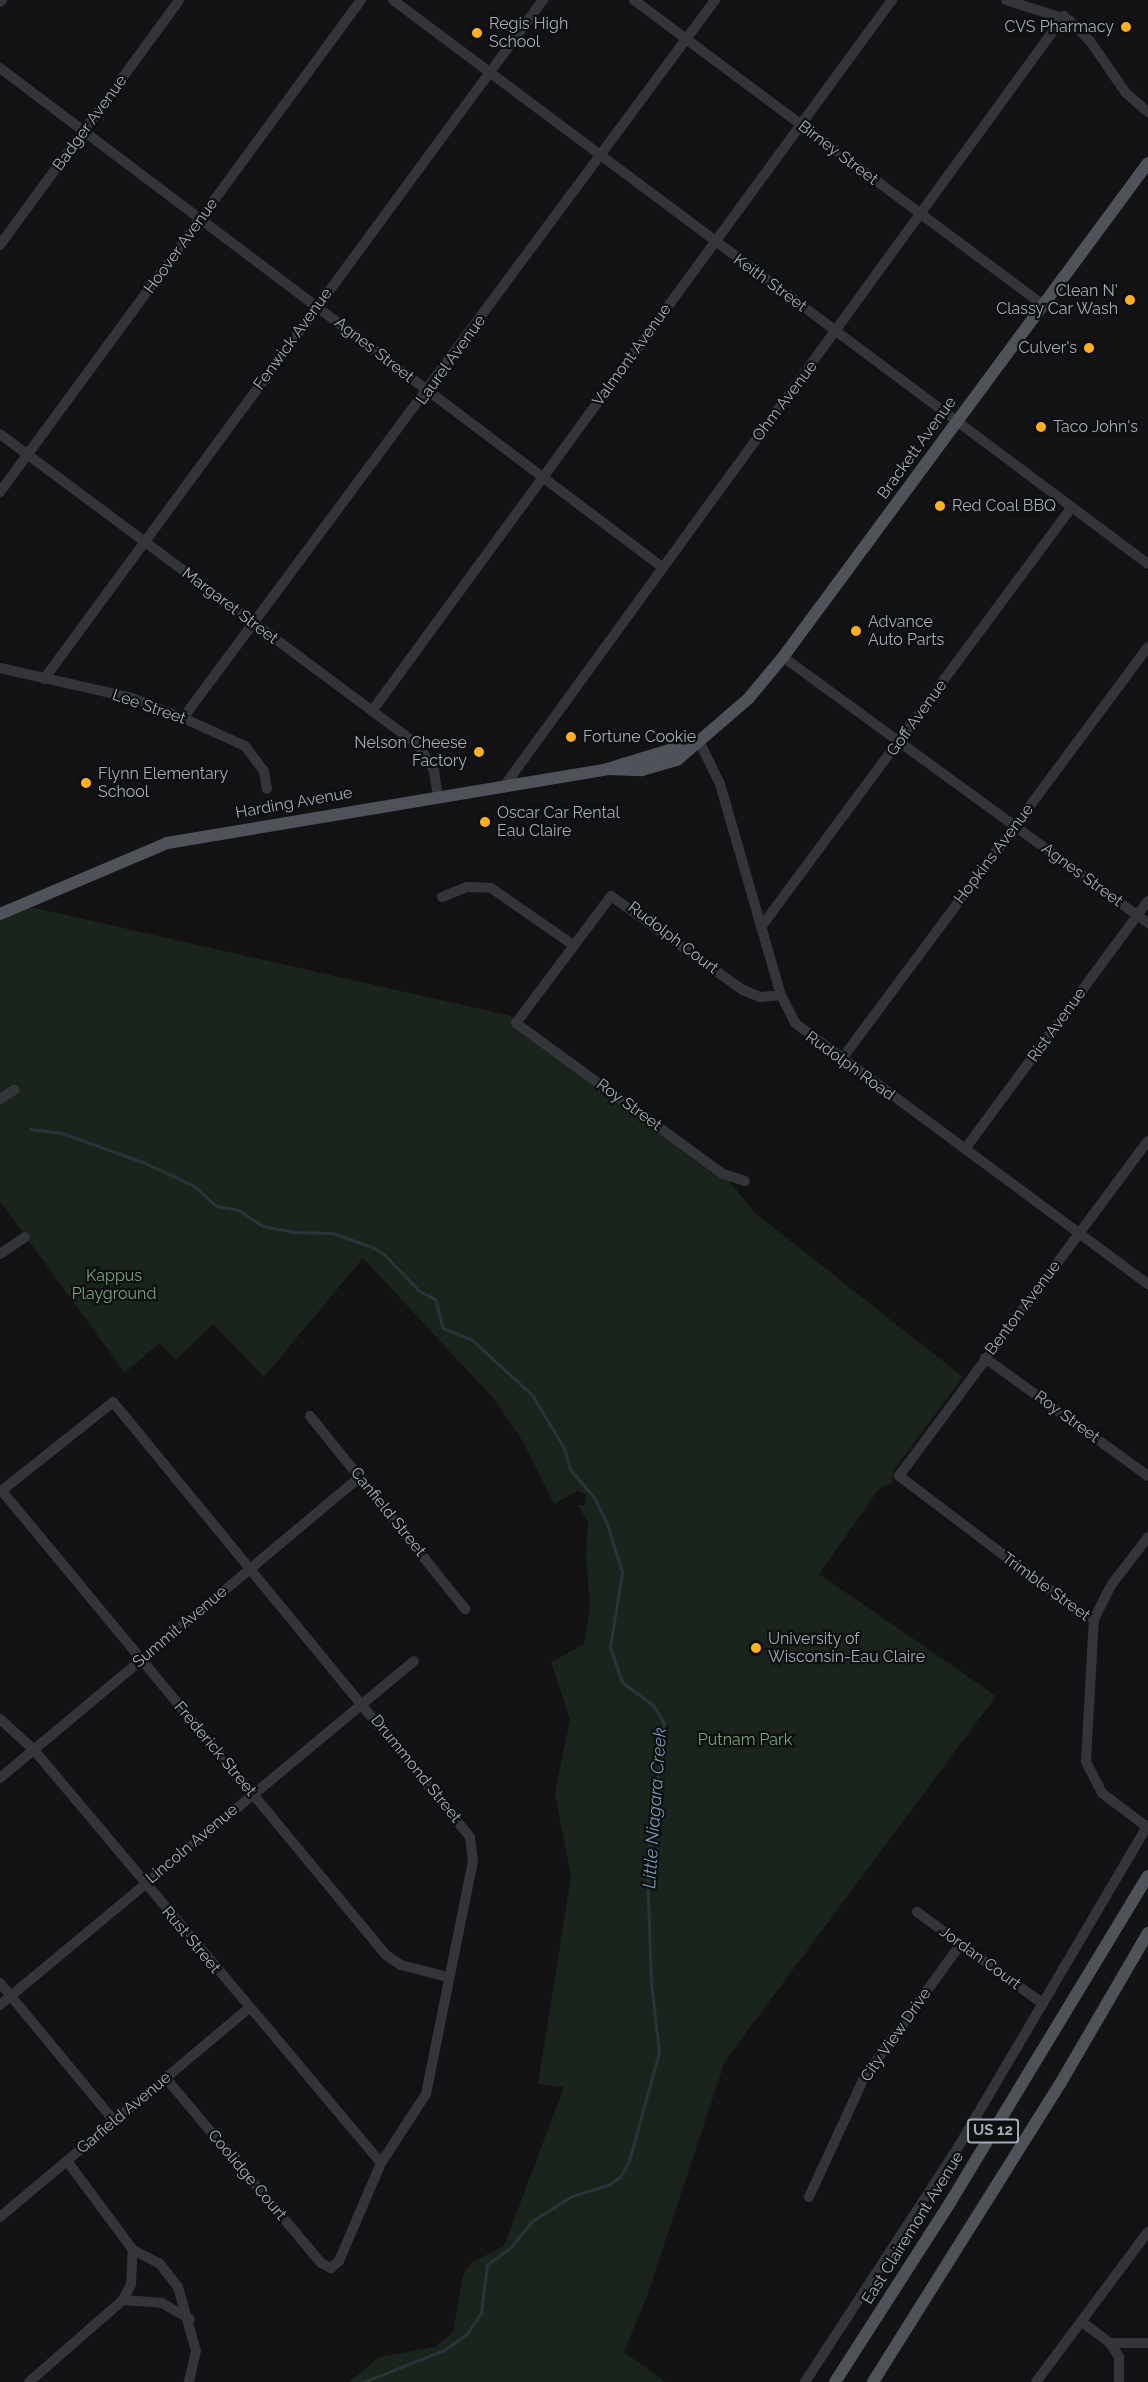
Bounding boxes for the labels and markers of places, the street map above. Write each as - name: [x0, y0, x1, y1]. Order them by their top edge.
- place label: Regis High School: [489, 14, 568, 52]
- place label: CVS Pharmacy: [1004, 17, 1114, 37]
- marker: CVS Pharmacy: [1119, 20, 1133, 34]
- marker: Regis High School: [470, 26, 484, 40]
- place label: Clean N' Classy Car Wash: [995, 281, 1118, 319]
- marker: Clean N' Classy Car Wash: [1123, 293, 1137, 307]
- place label: Culver's: [1018, 338, 1077, 358]
- marker: Culver's: [1082, 341, 1096, 355]
- place label: Taco John's: [1053, 417, 1138, 437]
- marker: Taco John's: [1034, 420, 1048, 434]
- place label: Red Coal BBQ: [952, 496, 1057, 516]
- marker: Red Coal BBQ: [933, 499, 947, 513]
- place label: Advance Auto Parts: [868, 612, 944, 650]
- marker: Advance Auto Parts: [849, 624, 863, 638]
- place label: Fortune Cookie: [583, 727, 696, 747]
- marker: Fortune Cookie: [564, 730, 578, 744]
- place label: Nelson Cheese Factory: [354, 733, 467, 771]
- marker: Nelson Cheese Factory: [472, 745, 486, 759]
- place label: Flynn Elementary School: [98, 764, 228, 802]
- marker: Flynn Elementary School: [79, 776, 93, 790]
- place label: Oscar Car Rental Eau Claire: [497, 803, 621, 841]
- marker: Oscar Car Rental Eau Claire: [478, 815, 492, 829]
- place label: University of Wisconsin-Eau Claire: [768, 1629, 925, 1667]
- marker: University of Wisconsin-Eau Claire: [749, 1641, 763, 1655]

